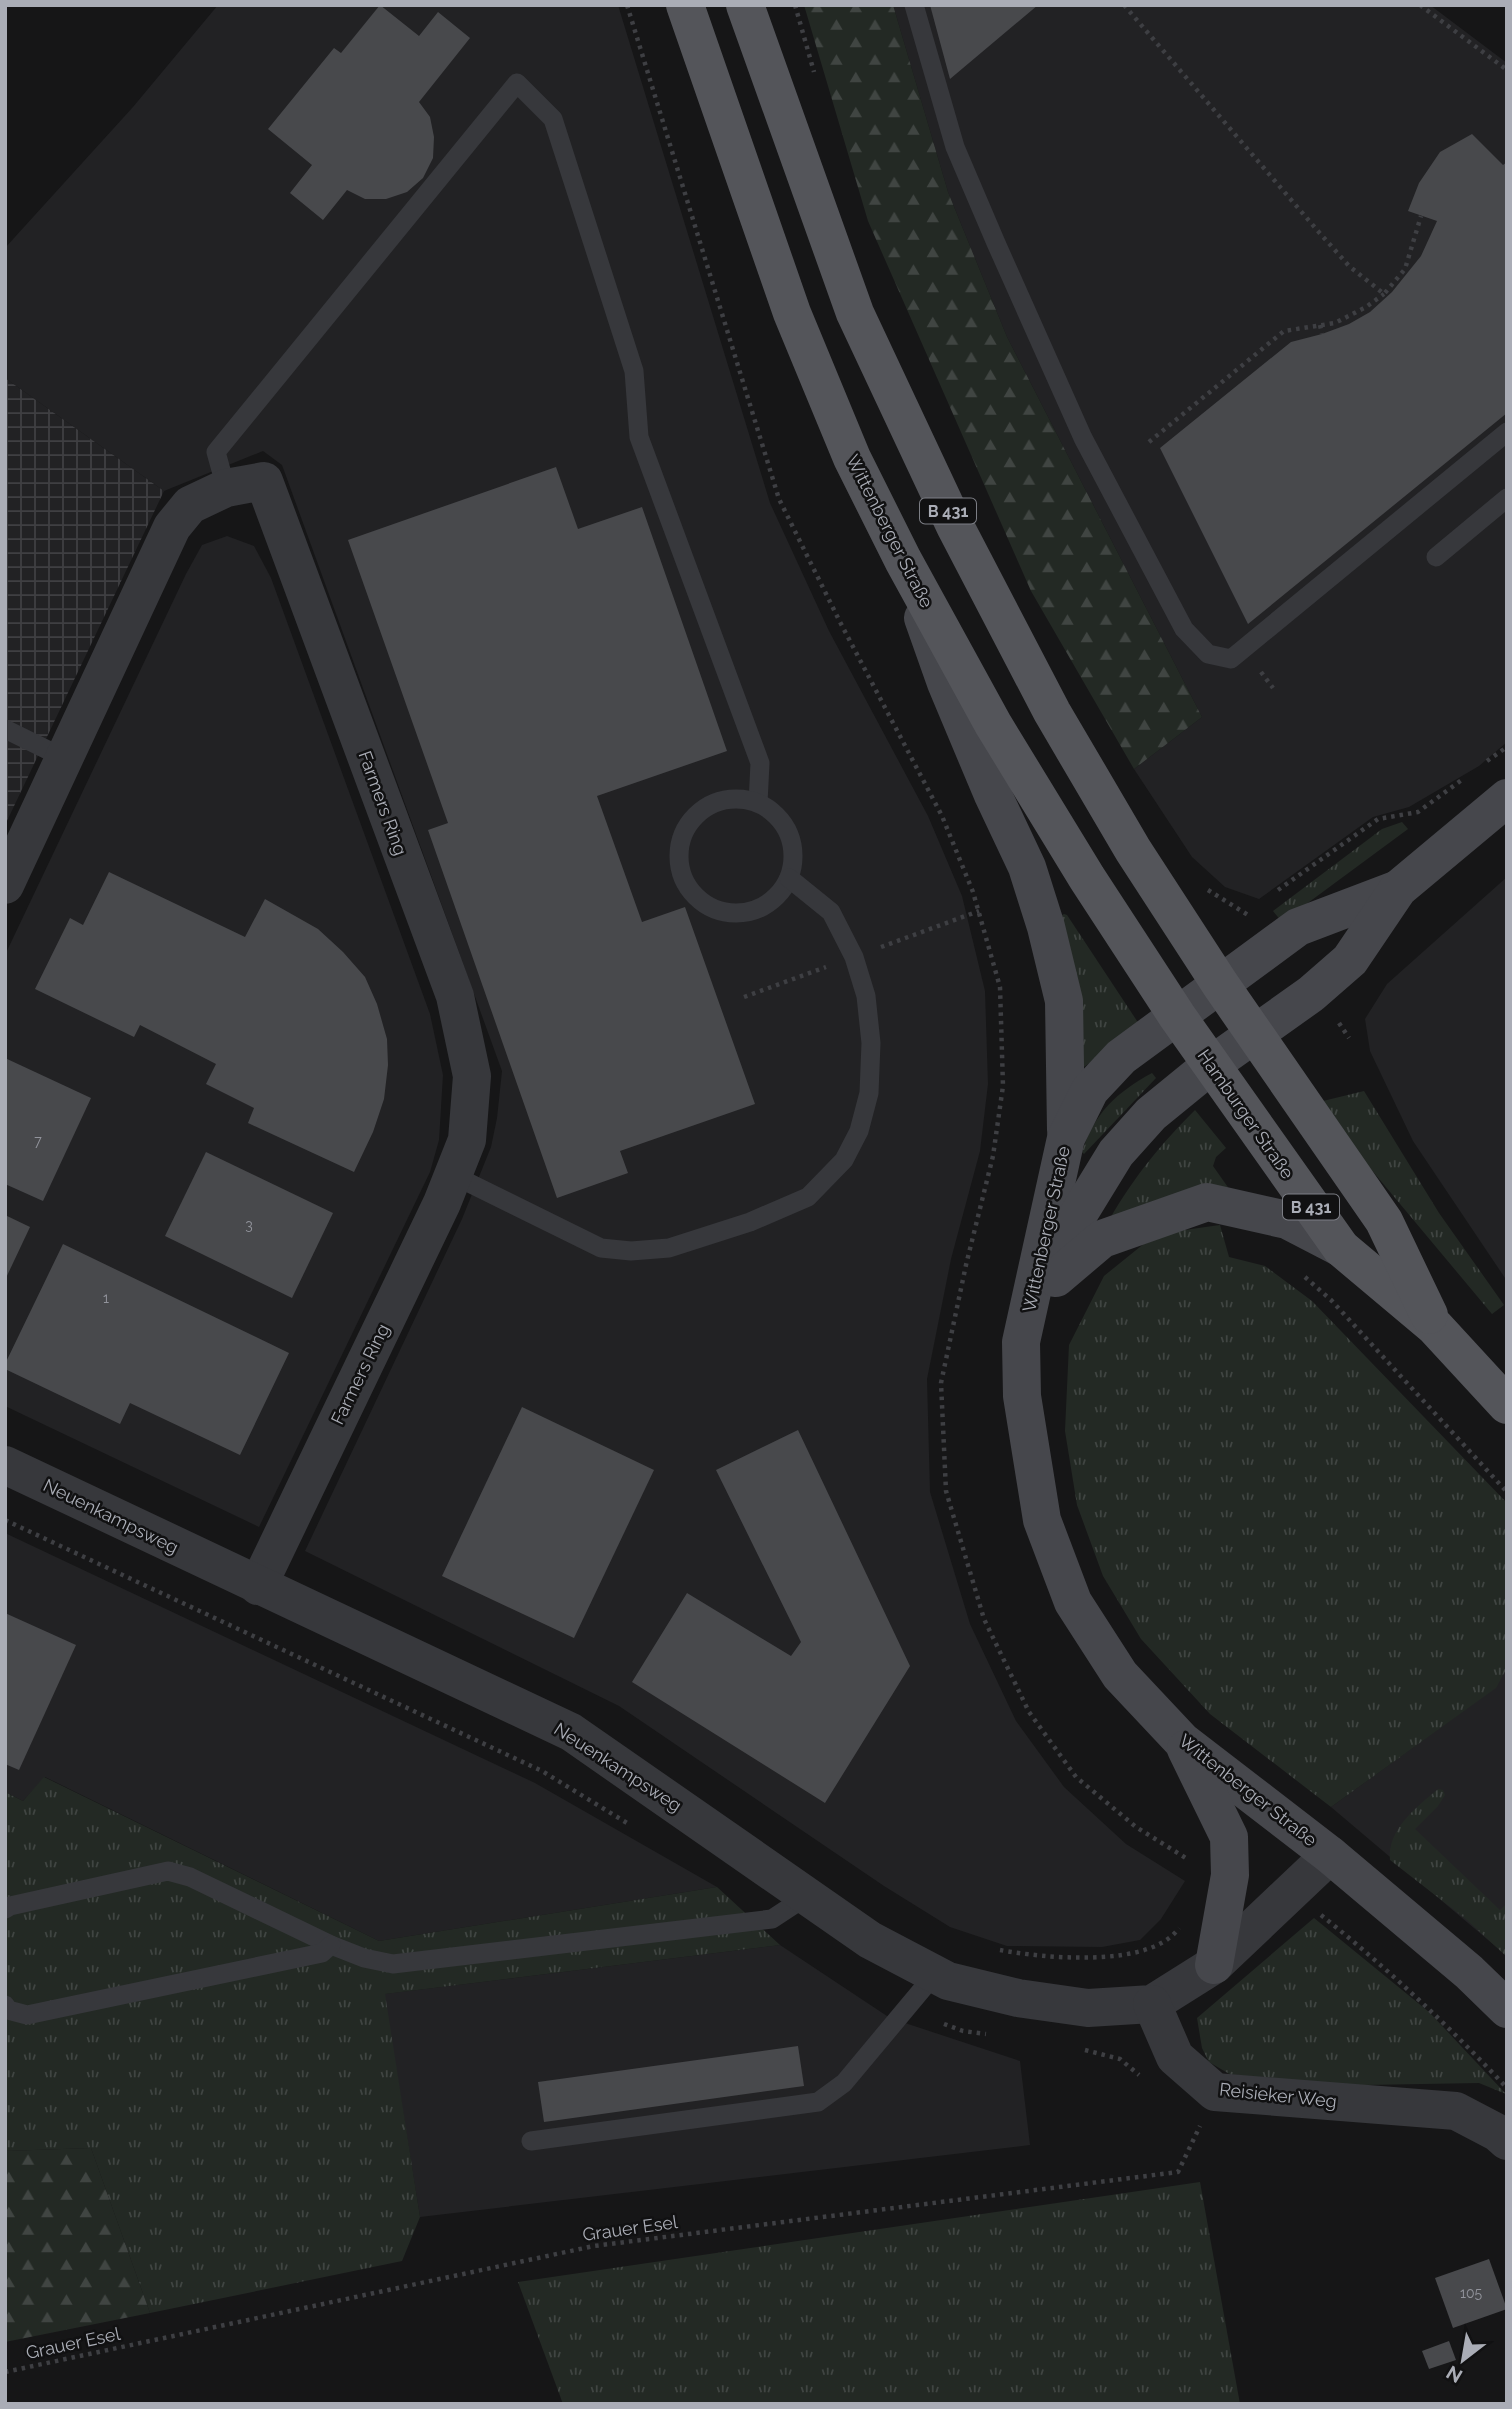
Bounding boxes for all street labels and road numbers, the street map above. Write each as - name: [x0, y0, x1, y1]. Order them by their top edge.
- street label: Wittenberger Straße: [842, 451, 938, 611]
- road number: B 431: [920, 498, 976, 524]
- street label: Farmers Ring: [354, 748, 412, 858]
- street label: Hamburger Straße: [1194, 1045, 1299, 1183]
- street label: Wittenberger Straße: [1018, 1144, 1074, 1314]
- road number: B 431: [1283, 1194, 1339, 1219]
- street label: Farmers Ring: [327, 1320, 393, 1428]
- street label: Neuenkampsweg: [40, 1474, 182, 1558]
- street label: Neuenkampsweg: [550, 1718, 686, 1816]
- street label: Wittenberger Straße: [1175, 1730, 1321, 1851]
- street label: Reisieker Weg: [1218, 2078, 1338, 2112]
- street label: Grauer Esel: [581, 2211, 679, 2245]
- street label: Grauer Esel: [24, 2323, 122, 2363]

